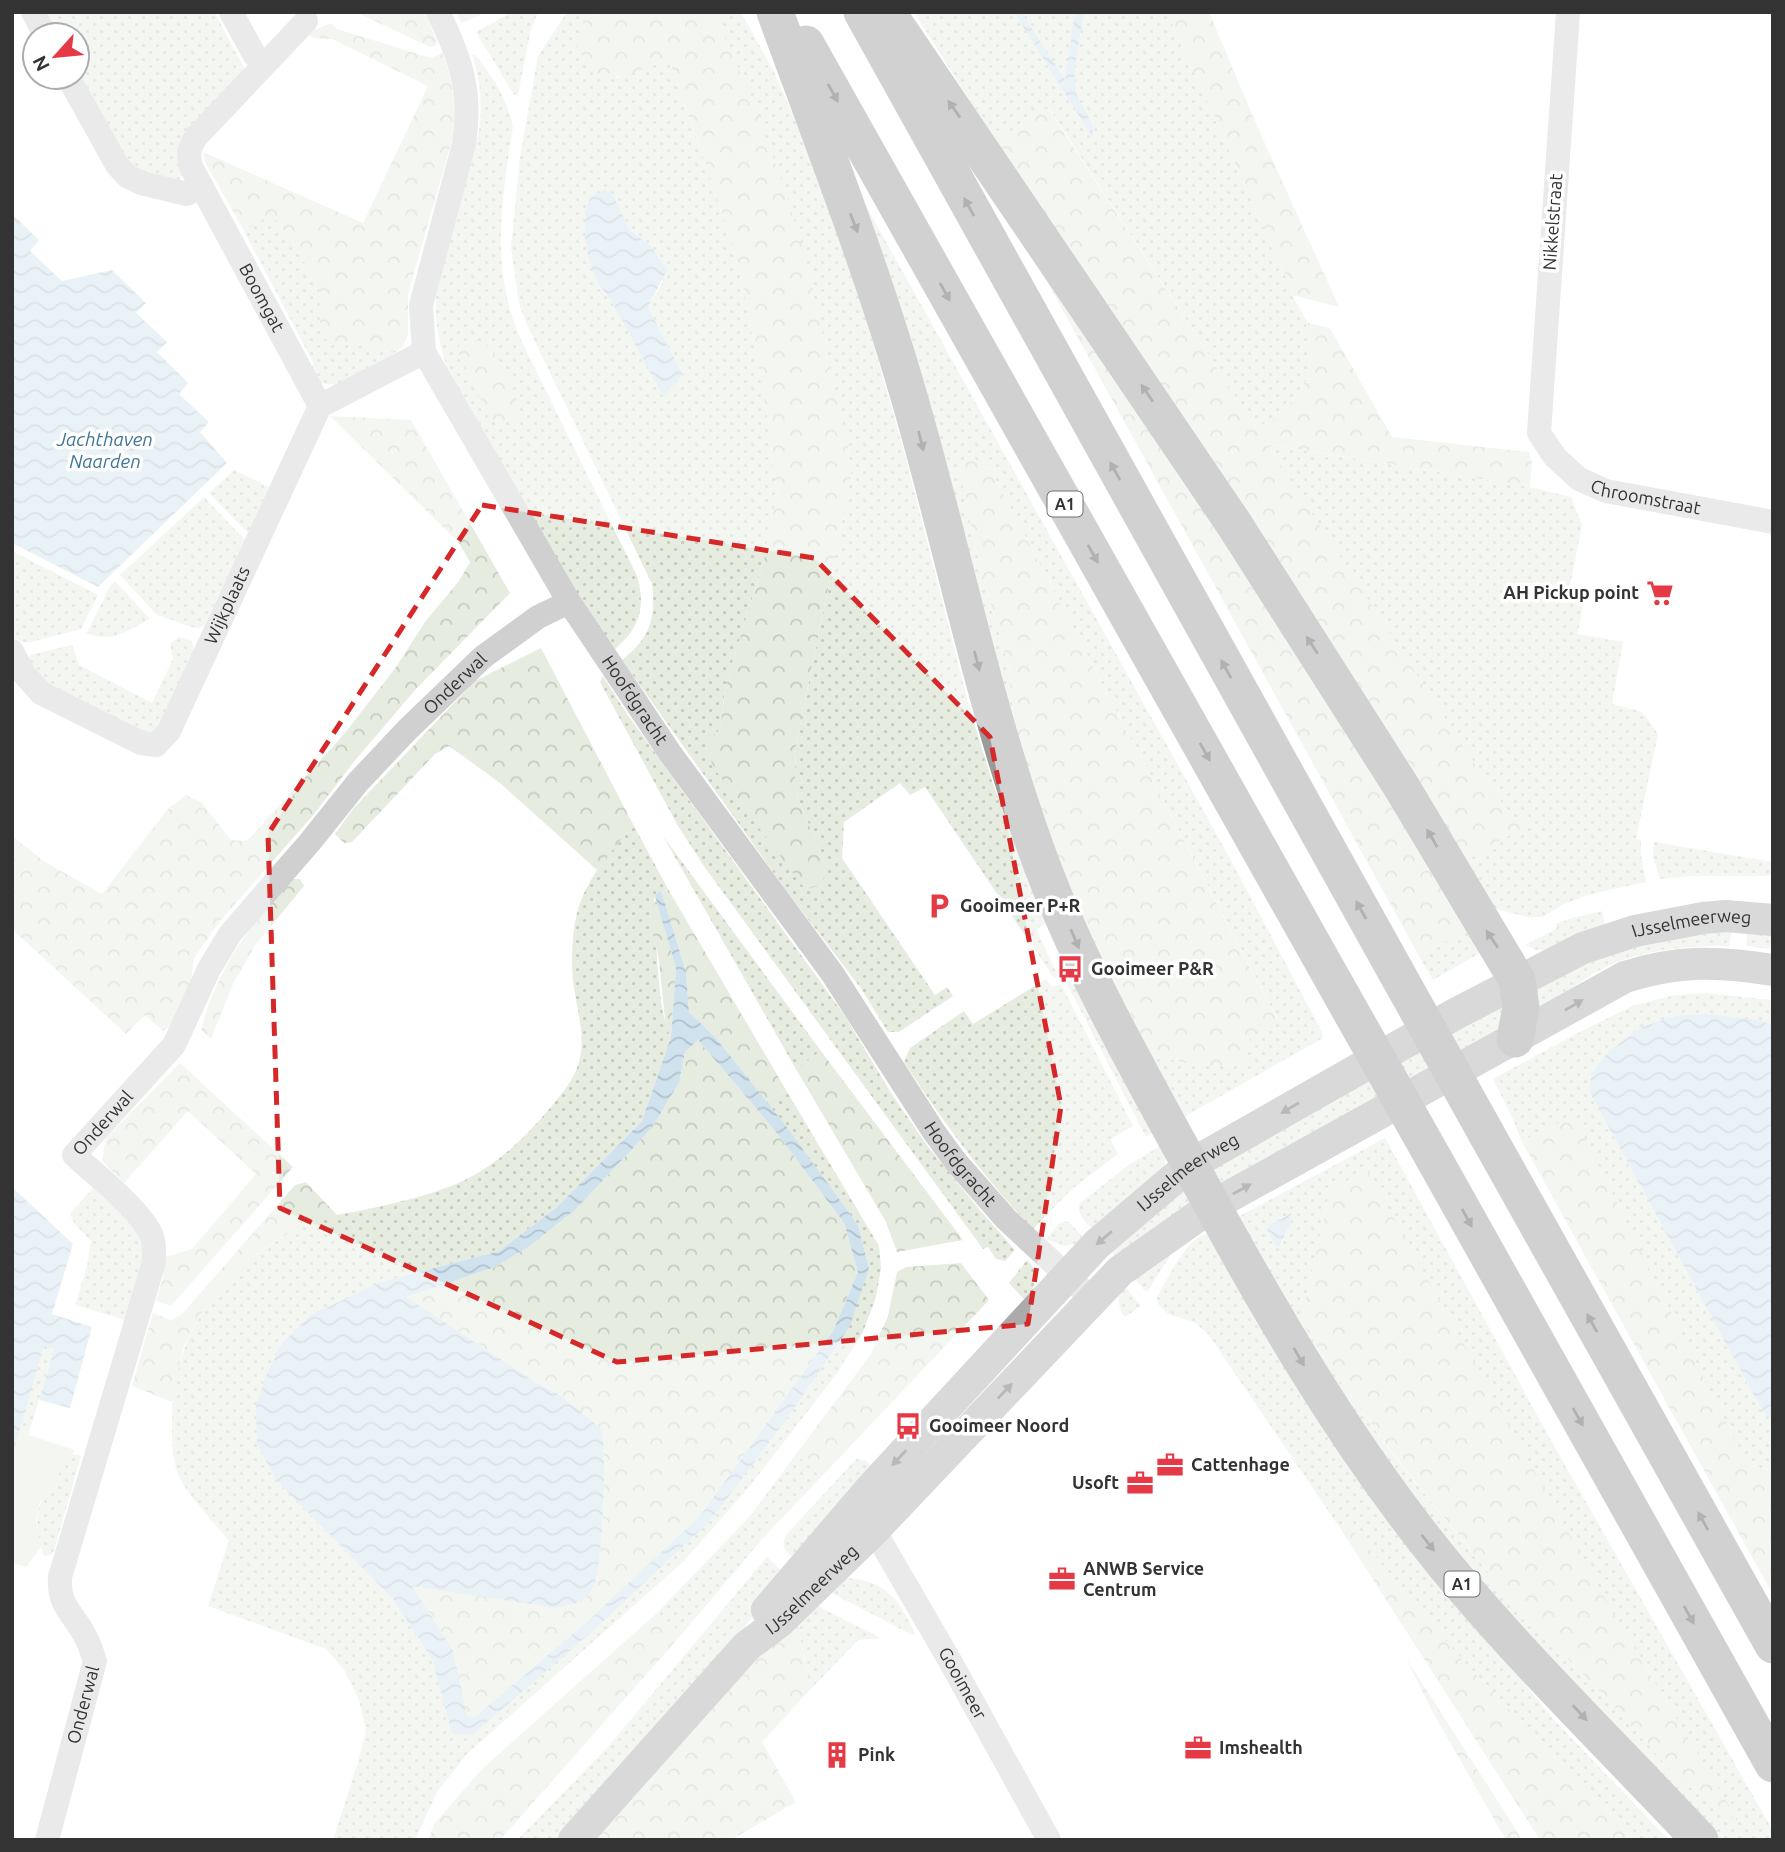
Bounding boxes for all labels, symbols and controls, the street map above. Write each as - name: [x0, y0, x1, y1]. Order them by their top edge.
- north arrow: [21, 21, 91, 91]
- text: N: [28, 52, 54, 75]
- one-way arrow: [827, 84, 839, 103]
- one-way arrow: [948, 99, 961, 118]
- street label: Nikkelstraat: [1539, 173, 1565, 271]
- one-way arrow: [963, 198, 975, 217]
- one-way arrow: [848, 213, 859, 234]
- street label: Boomgat: [236, 260, 289, 335]
- one-way arrow: [939, 282, 951, 301]
- one-way arrow: [1141, 384, 1154, 403]
- water label: Jachthaven Naarden: [56, 428, 153, 472]
- one-way arrow: [916, 430, 927, 452]
- one-way arrow: [1109, 461, 1121, 480]
- street label: Chroomstraat: [1588, 474, 1702, 517]
- road number: A1: [1048, 491, 1082, 516]
- one-way arrow: [1087, 544, 1099, 563]
- street label: Wijkplaats: [200, 563, 253, 647]
- supermarket icon: AH Pickup point: [1645, 578, 1675, 608]
- place label: AH Pickup point: [1503, 582, 1639, 602]
- one-way arrow: [1305, 636, 1318, 655]
- street label: Onderwal: [419, 648, 490, 718]
- one-way arrow: [972, 650, 983, 672]
- street label: Hoofdgracht: [599, 651, 672, 748]
- one-way arrow: [1220, 659, 1232, 679]
- one-way arrow: [1199, 742, 1211, 762]
- one-way arrow: [1426, 829, 1438, 848]
- parking icon: Gooimeer P+R: [924, 891, 954, 921]
- place label: Gooimeer P+R: [960, 895, 1081, 915]
- one-way arrow: [1355, 901, 1367, 920]
- street label: IJsselmeerweg: [1629, 905, 1752, 940]
- one-way arrow: [1070, 929, 1081, 950]
- one-way arrow: [1485, 929, 1498, 949]
- bus stop icon: Gooimeer P&R: [1055, 954, 1085, 984]
- place label: Gooimeer P&R: [1091, 958, 1214, 978]
- one-way arrow: [1564, 999, 1583, 1011]
- street label: Onderwal: [68, 1086, 137, 1159]
- one-way arrow: [1280, 1102, 1299, 1114]
- street label: Hoofdgracht: [921, 1117, 1001, 1210]
- street label: IJsselmeerweg: [1132, 1129, 1242, 1215]
- one-way arrow: [1233, 1184, 1253, 1196]
- one-way arrow: [1461, 1209, 1473, 1228]
- one-way arrow: [1095, 1230, 1113, 1246]
- one-way arrow: [1586, 1313, 1598, 1333]
- one-way arrow: [1293, 1347, 1305, 1366]
- one-way arrow: [996, 1383, 1012, 1400]
- one-way arrow: [1572, 1407, 1584, 1427]
- bus stop icon: Gooimeer Noord: [893, 1411, 923, 1441]
- place label: Gooimeer Noord: [929, 1415, 1069, 1435]
- one-way arrow: [891, 1449, 907, 1467]
- office icon: Cattenhage: [1155, 1450, 1185, 1480]
- place label: Cattenhage: [1191, 1454, 1290, 1474]
- office icon: Usoft: [1125, 1468, 1155, 1498]
- place label: Usoft: [1072, 1472, 1119, 1492]
- one-way arrow: [1697, 1512, 1709, 1531]
- one-way arrow: [1421, 1534, 1436, 1552]
- street label: IJsselmeerweg: [761, 1540, 862, 1638]
- place label: ANWB Service Centrum: [1083, 1558, 1204, 1599]
- office icon: ANWB Service Centrum: [1047, 1564, 1077, 1594]
- road number: A1: [1444, 1572, 1480, 1596]
- one-way arrow: [1683, 1606, 1695, 1625]
- street label: Gooimeer: [935, 1643, 991, 1723]
- street label: Onderwal: [62, 1663, 102, 1746]
- one-way arrow: [1571, 1704, 1587, 1721]
- office icon: Imshealth: [1183, 1733, 1213, 1763]
- place label: Imshealth: [1219, 1737, 1303, 1757]
- building icon: Pink: [822, 1740, 852, 1770]
- place label: Pink: [858, 1744, 895, 1764]

